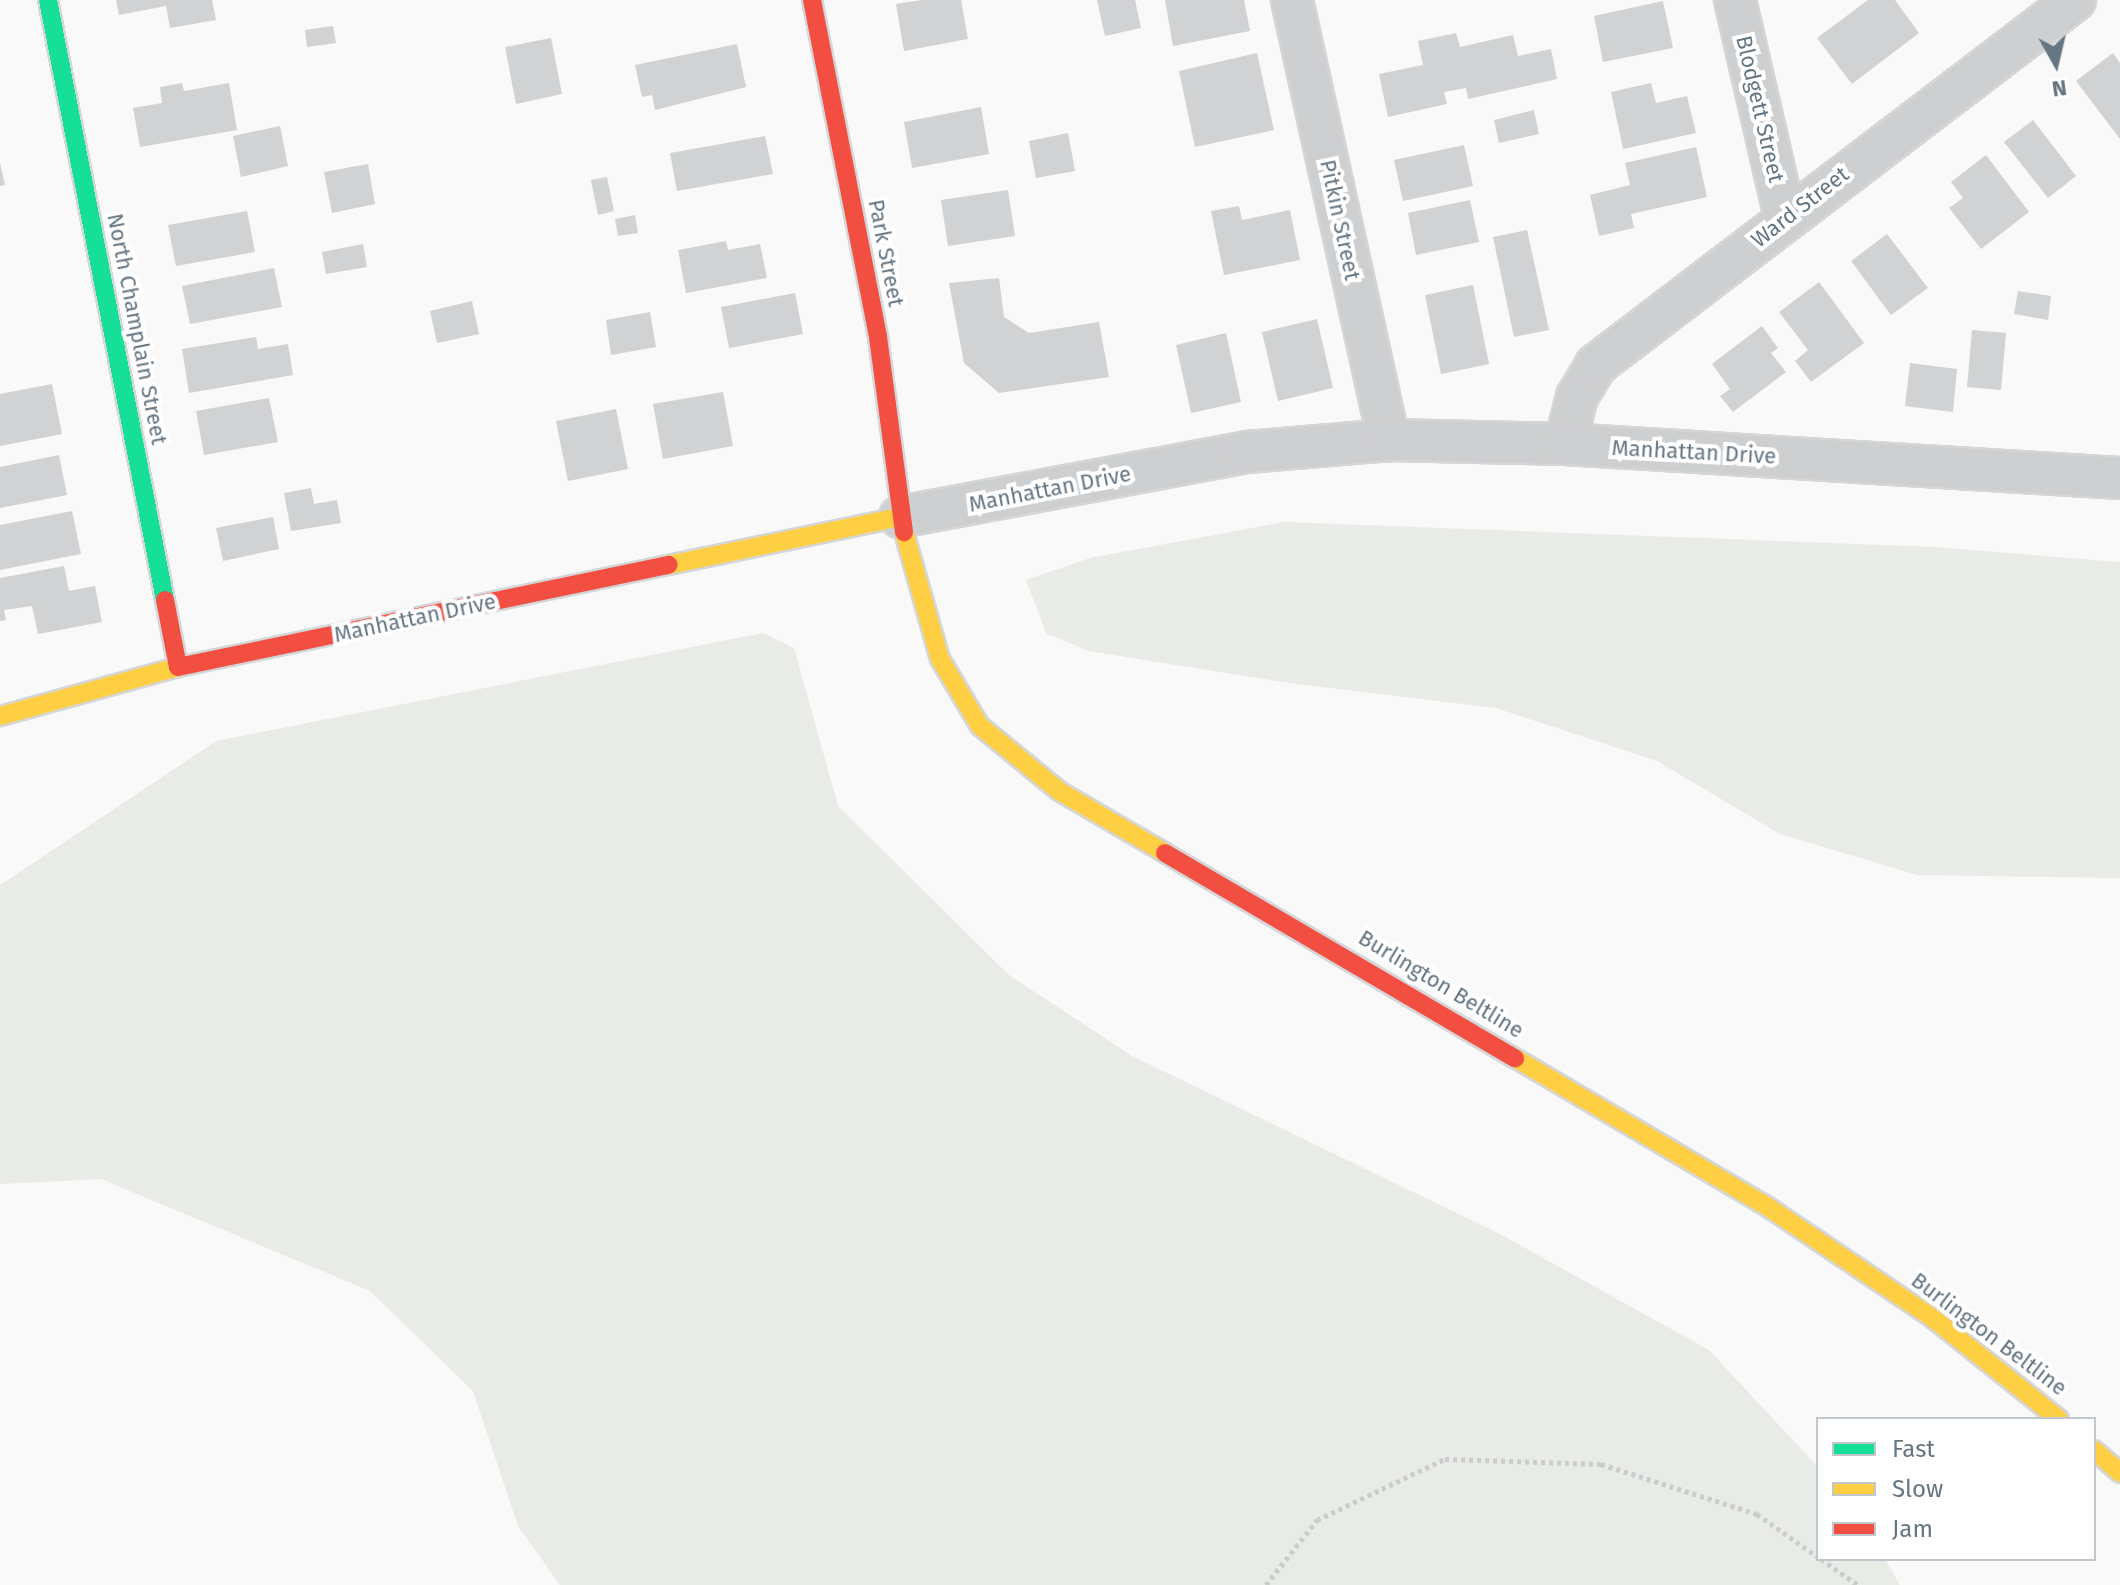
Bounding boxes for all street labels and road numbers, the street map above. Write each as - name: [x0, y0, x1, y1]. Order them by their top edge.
- street label: Blodgett Street: [1730, 33, 1790, 185]
- street label: Pitkin Street: [1314, 157, 1366, 283]
- street label: Ward Street: [1746, 161, 1854, 253]
- street label: Park Street: [863, 197, 909, 309]
- street label: North Champlain Street: [102, 211, 172, 447]
- street label: Manhattan Drive: [1611, 435, 1777, 469]
- street label: Manhattan Drive: [967, 460, 1133, 518]
- street label: Manhattan Drive: [332, 588, 498, 648]
- street label: Burlington Beltline: [1354, 924, 1528, 1044]
- street label: Burlington Beltline: [1906, 1267, 2072, 1401]

